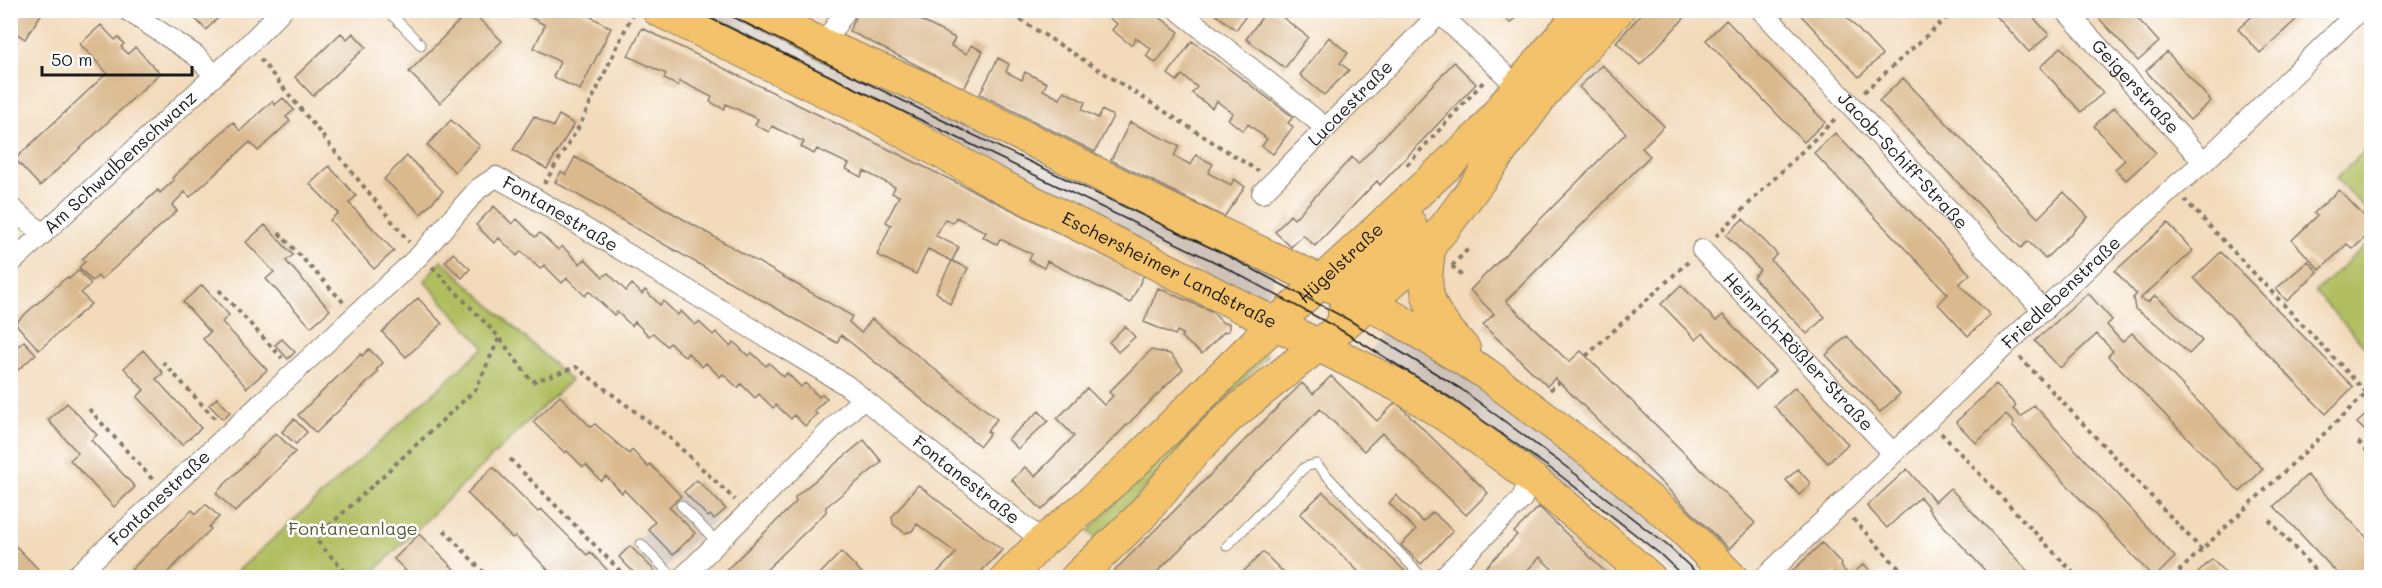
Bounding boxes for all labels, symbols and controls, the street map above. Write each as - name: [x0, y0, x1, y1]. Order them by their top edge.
- street label: Geigerstraße: [2087, 34, 2185, 139]
- scale bar: [42, 39, 192, 77]
- text: 50 m: [51, 47, 93, 71]
- street label: Lucaestraße: [1302, 55, 1398, 151]
- street label: Am Schwalbenschwanz: [38, 85, 202, 238]
- street label: Jacob-Schiff-Straße: [1833, 86, 1974, 234]
- street label: Fontanestraße: [499, 170, 623, 257]
- street label: Eschersheimer Landstraße: [1058, 205, 1281, 334]
- street label: Hügelstraße: [1292, 217, 1388, 308]
- street label: Friedlebenstraße: [1996, 230, 2125, 354]
- street label: Heinrich-Rößler-Straße: [1718, 267, 1879, 436]
- street label: Fontanestraße: [908, 429, 1025, 529]
- street label: Fontanestraße: [103, 444, 215, 551]
- park label: Fontaneanlage: [288, 516, 418, 540]

